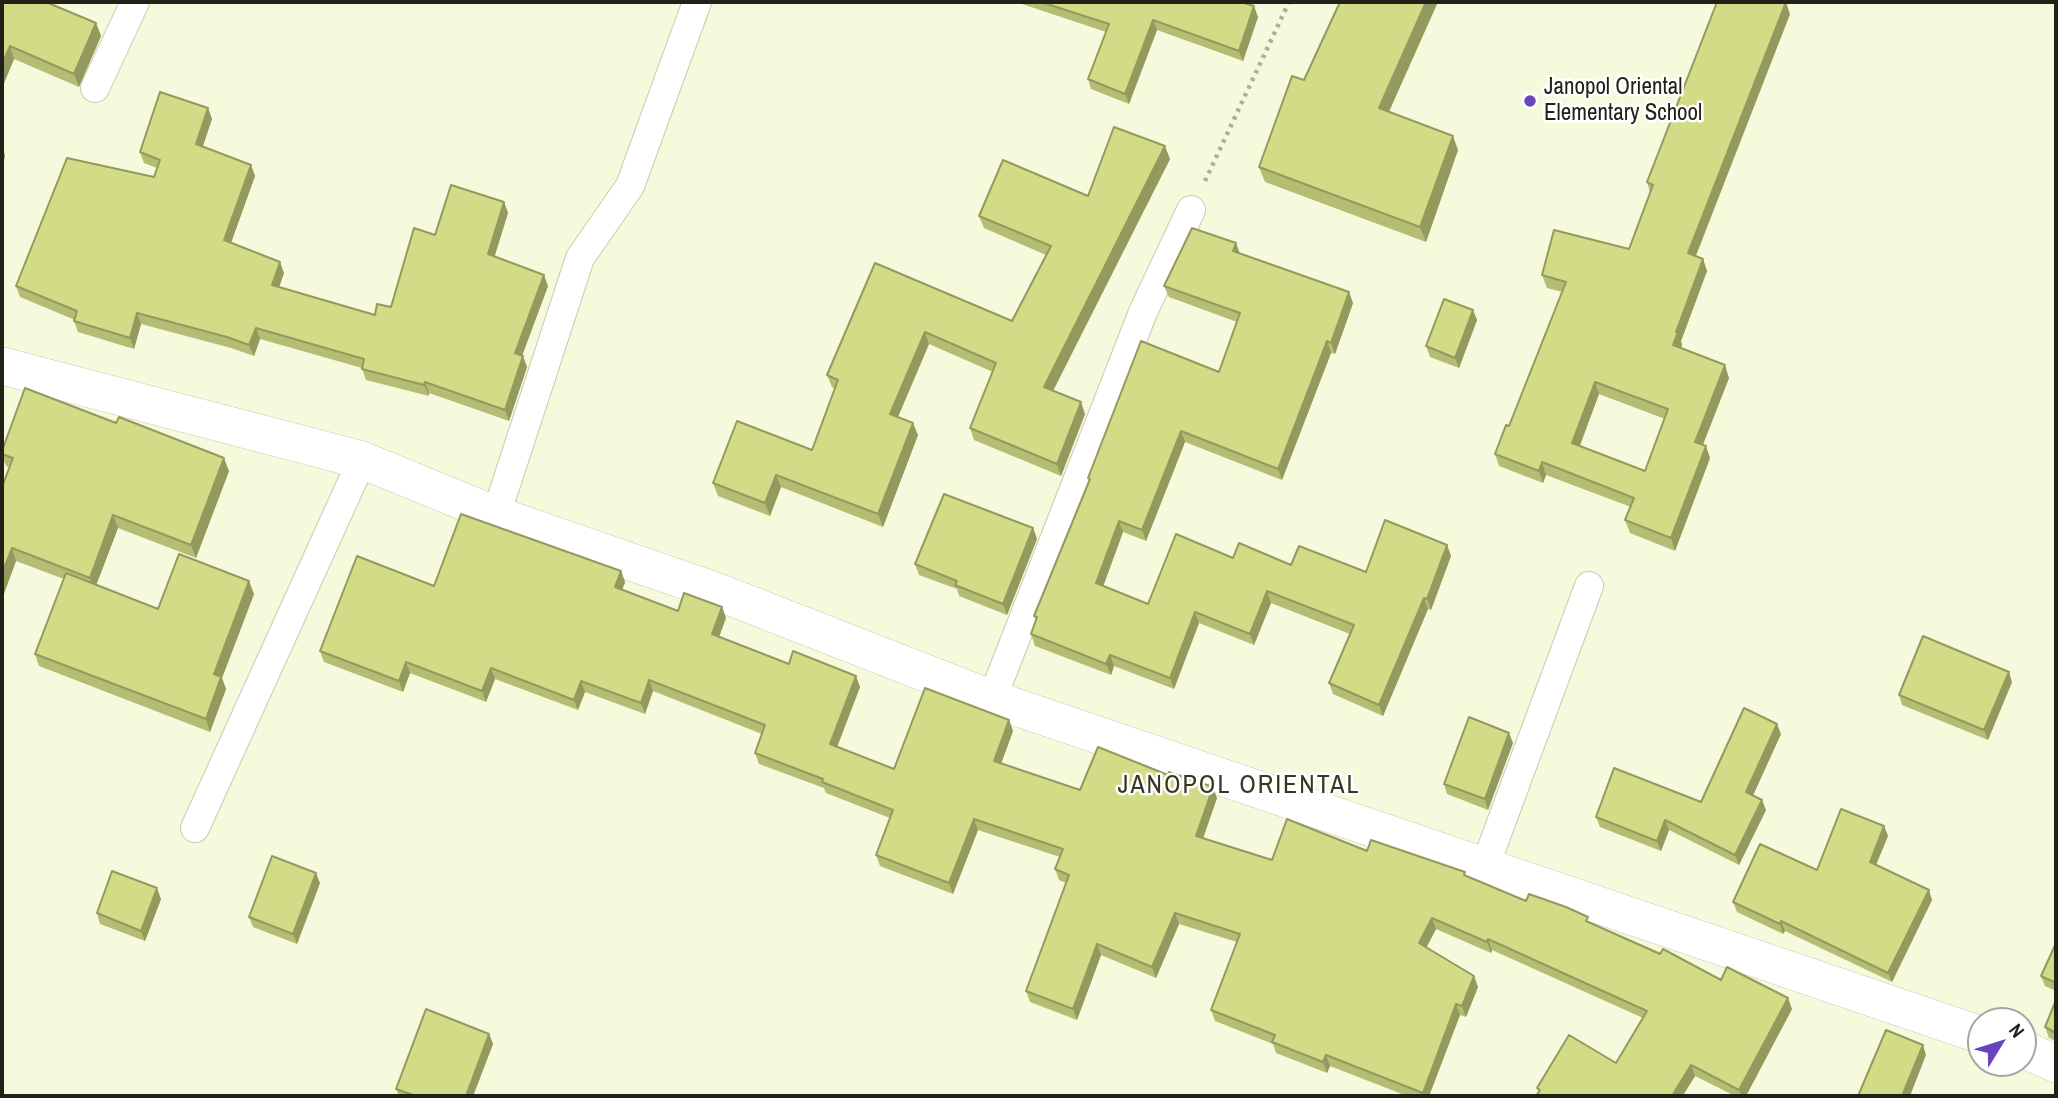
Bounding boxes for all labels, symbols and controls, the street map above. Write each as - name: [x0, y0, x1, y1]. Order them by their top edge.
- place label: Janopol Oriental Elementary School: [1544, 74, 1702, 128]
- marker: Janopol Oriental Elementary School: [1522, 93, 1538, 109]
- district label: JANOPOL ORIENTAL: [1120, 770, 1358, 802]
- north arrow: [1967, 1007, 2037, 1077]
- text: N: [2003, 1018, 2031, 1043]

